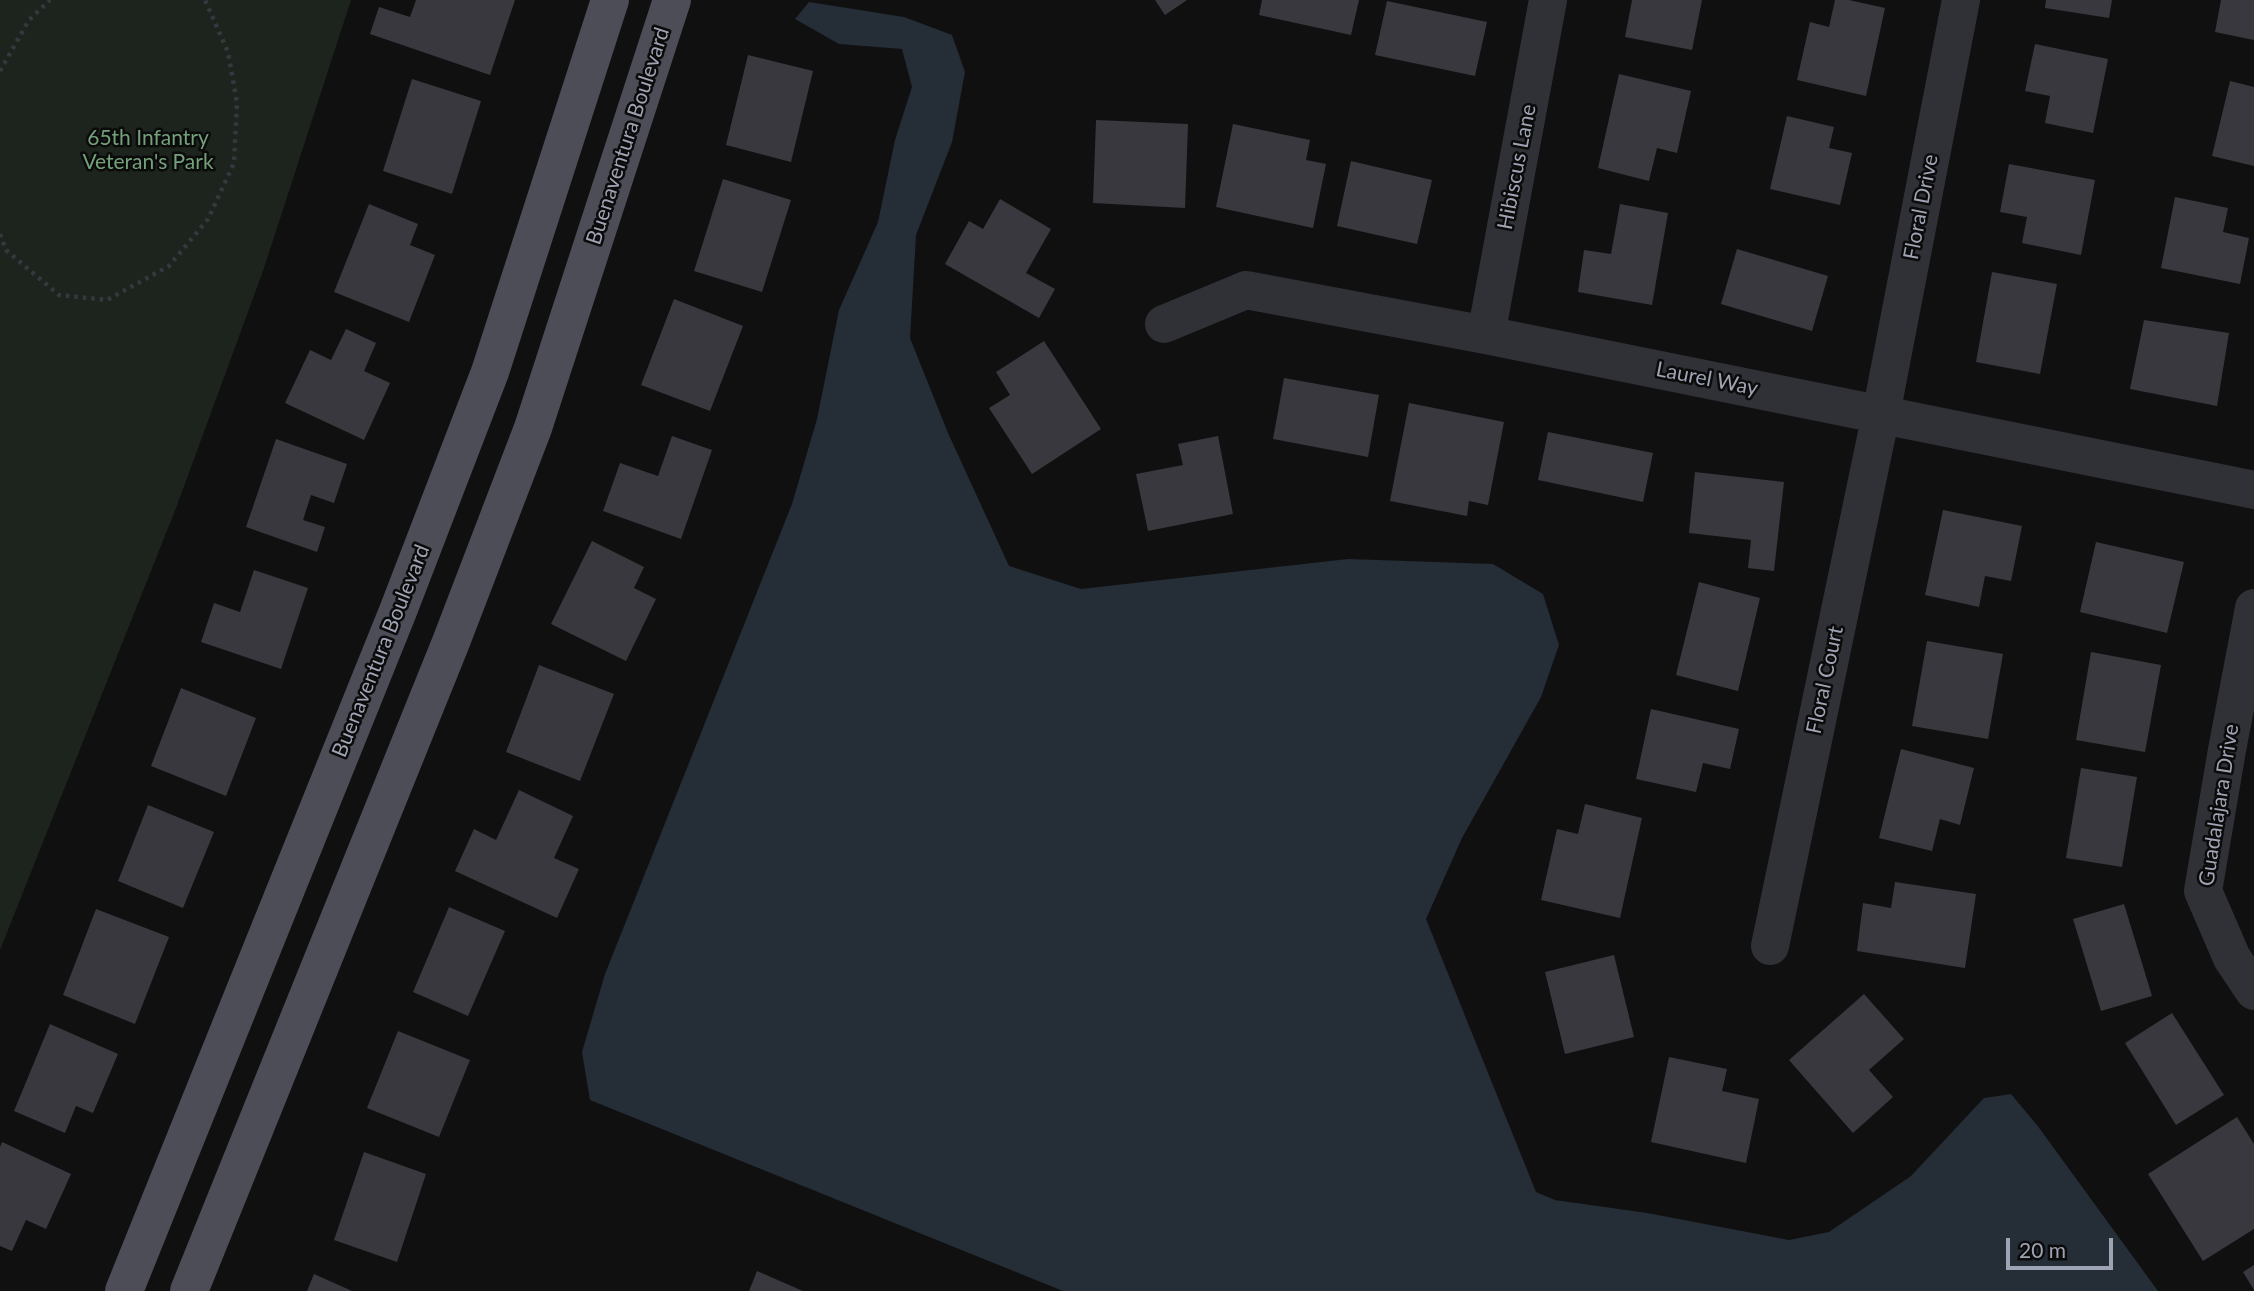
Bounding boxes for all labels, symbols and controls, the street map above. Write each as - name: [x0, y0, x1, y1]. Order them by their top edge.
- street label: Buenaventura Boulevard: [581, 24, 675, 248]
- street label: Hibiscus Lane: [1493, 102, 1541, 232]
- park label: 65th Infantry Veteran's Park: [82, 125, 214, 175]
- street label: Floral Drive: [1898, 152, 1944, 262]
- street label: Laurel Way: [1654, 357, 1760, 401]
- street label: Buenaventura Boulevard: [327, 541, 435, 761]
- street label: Floral Court: [1801, 624, 1849, 736]
- street label: Guadalajara Drive: [2194, 722, 2244, 888]
- scale bar: [2009, 1224, 2116, 1268]
- text: 20 m: [2019, 1237, 2066, 1262]

